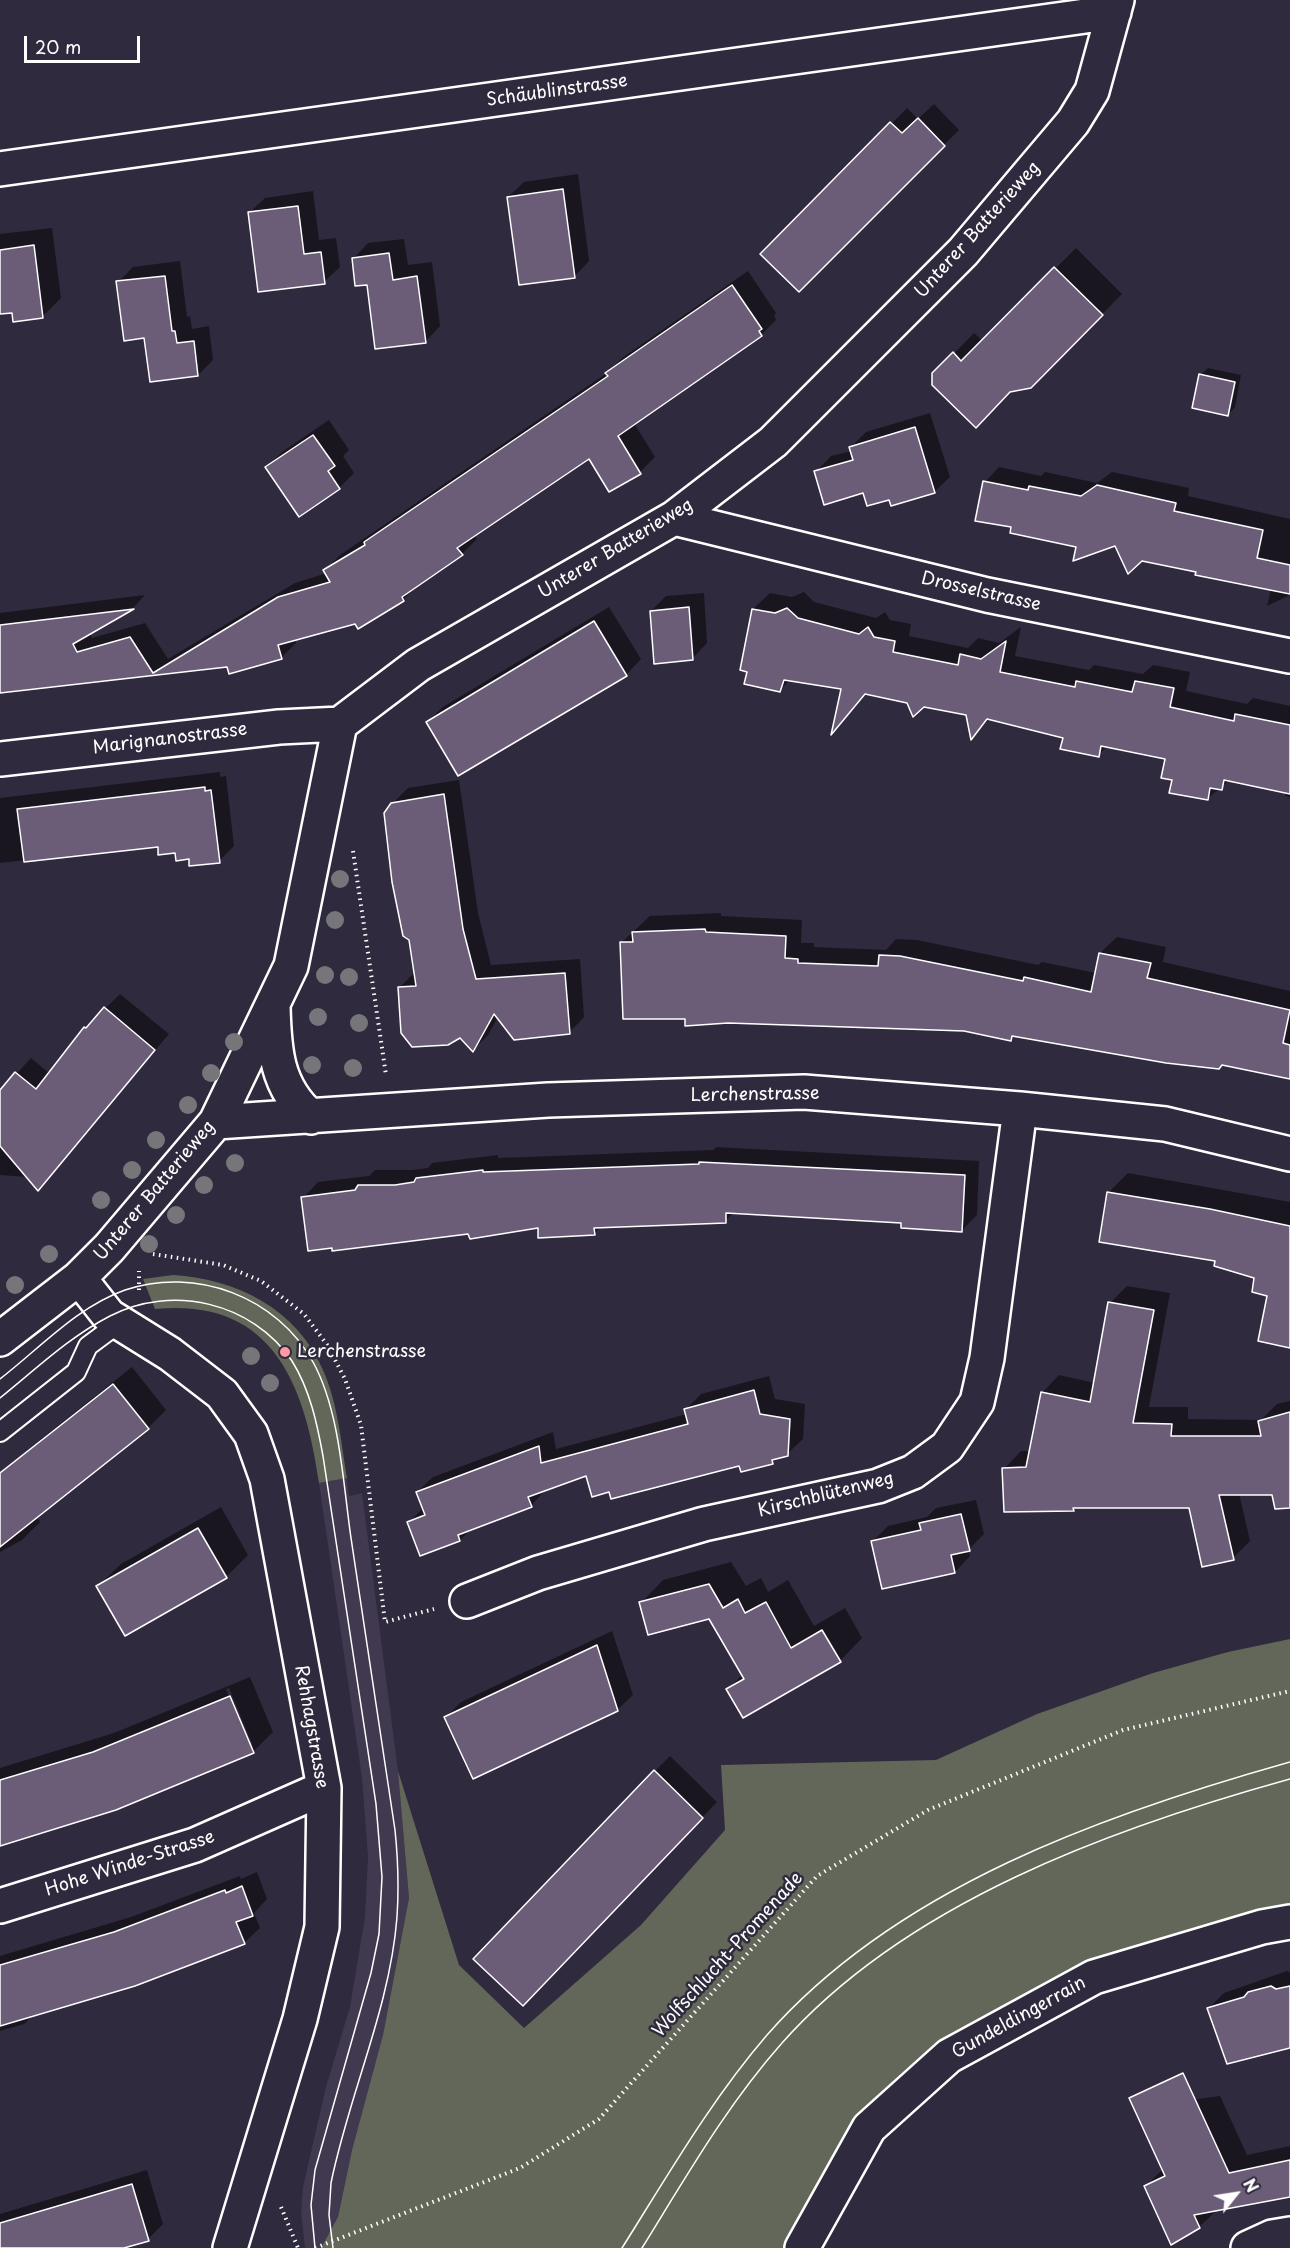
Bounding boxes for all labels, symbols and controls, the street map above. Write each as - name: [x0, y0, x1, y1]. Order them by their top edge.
- scale bar: [27, 24, 142, 62]
- text: 20 m: [35, 33, 81, 60]
- street label: Schäublinstrasse: [485, 70, 629, 112]
- street label: Unterer Batterieweg: [911, 157, 1045, 303]
- street label: Unterer Batterieweg: [535, 494, 697, 604]
- street label: Drosselstrasse: [919, 568, 1043, 616]
- street label: Marignanostrasse: [92, 719, 248, 759]
- street label: Lerchenstrasse: [690, 1083, 820, 1107]
- street label: Unterer Batterieweg: [90, 1116, 220, 1266]
- place label: Lerchenstrasse: [297, 1341, 426, 1363]
- marker: Lerchenstrasse: [278, 1345, 292, 1359]
- street label: Kirschblütenweg: [756, 1468, 896, 1522]
- street label: Rehhagstrasse: [290, 1664, 332, 1790]
- street label: Hohe Winde-Strasse: [42, 1826, 218, 1902]
- street label: Wolfschlucht-Promenade: [648, 1868, 808, 2042]
- street label: Gundeldingerrain: [948, 1972, 1090, 2064]
- north arrow: [1206, 2164, 1266, 2224]
- text: N: [1238, 2174, 1265, 2196]

